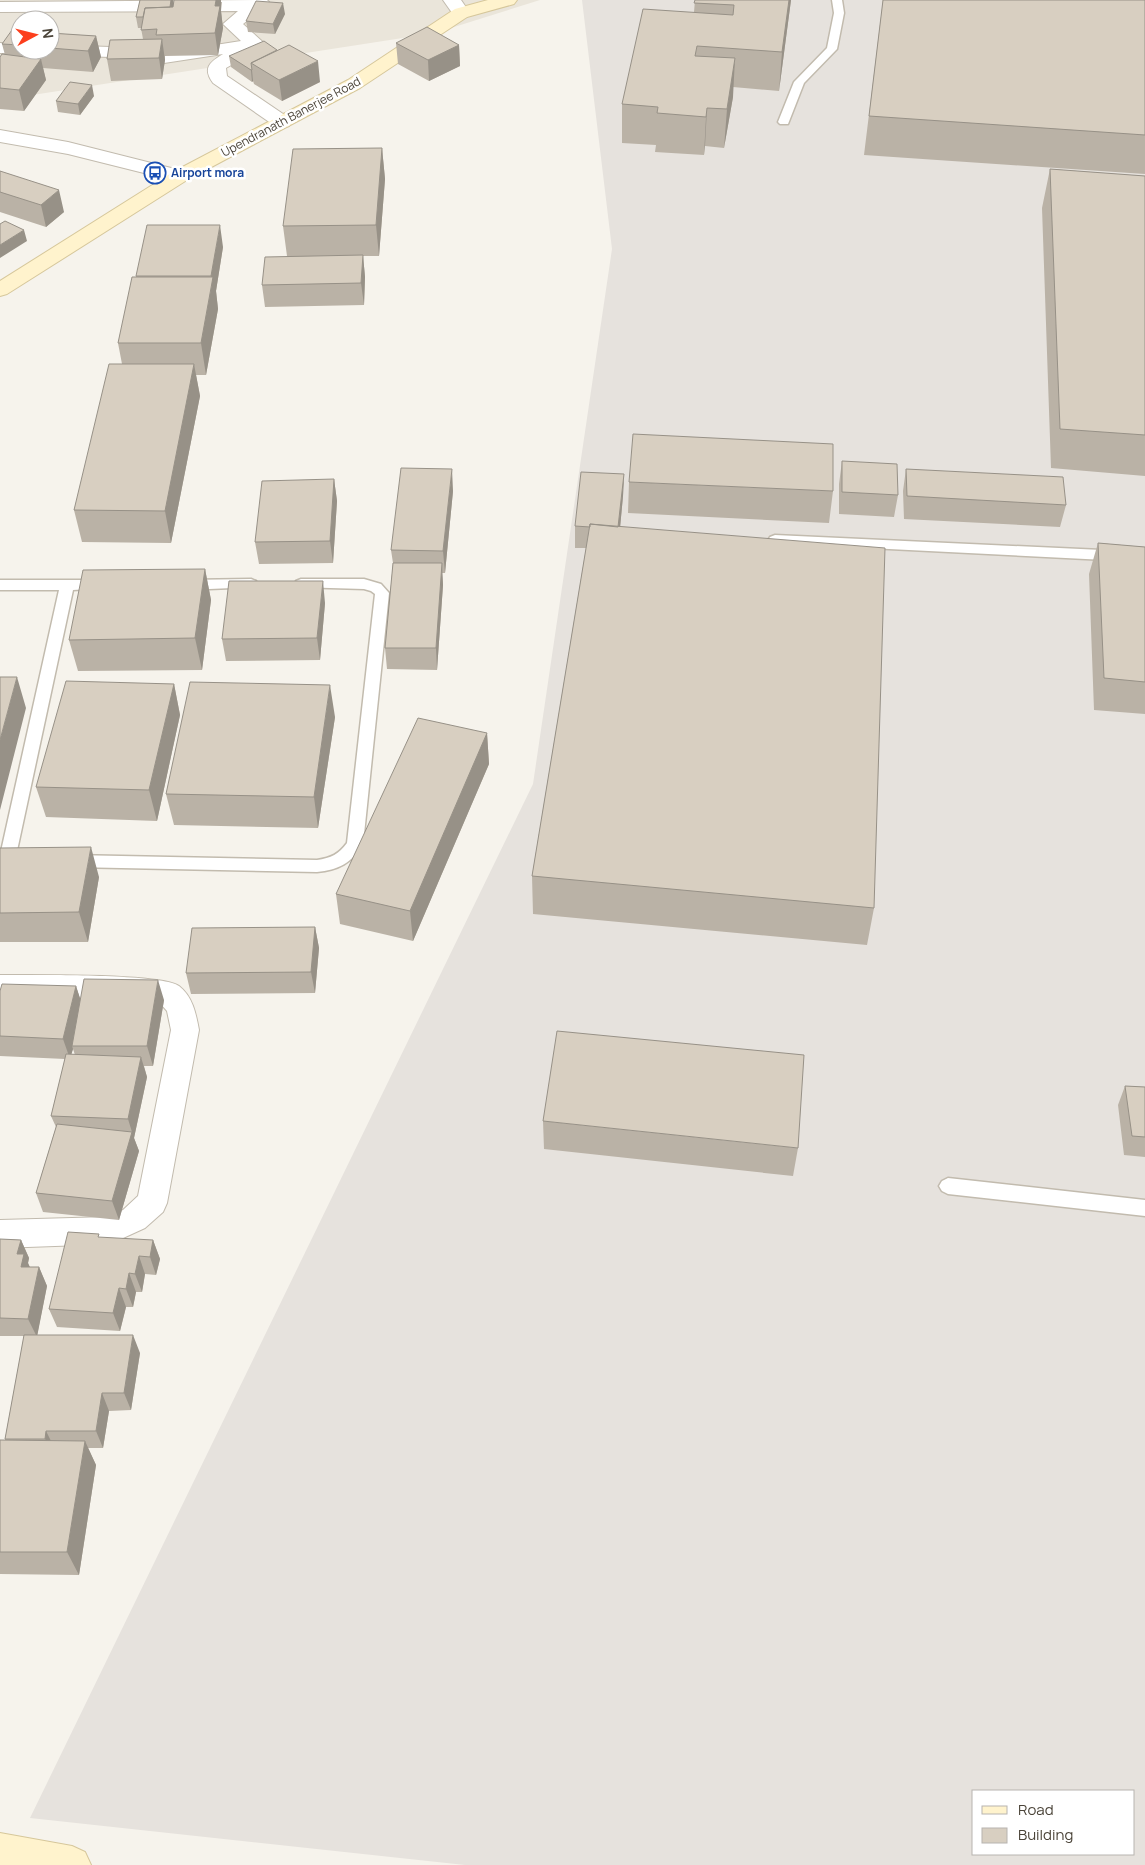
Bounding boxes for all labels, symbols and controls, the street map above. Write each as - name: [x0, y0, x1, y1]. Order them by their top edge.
- north arrow: [10, 10, 60, 60]
- text: N: [38, 27, 58, 40]
- street label: Upendranath Banerjee Road: [218, 72, 364, 161]
- bus stop icon: Airport mora: [143, 161, 167, 185]
- place label: Airport mora: [171, 164, 244, 181]
- legend: [972, 1790, 1135, 1855]
- text: Road: [1018, 1799, 1054, 1820]
- text: Building: [1018, 1824, 1073, 1845]

